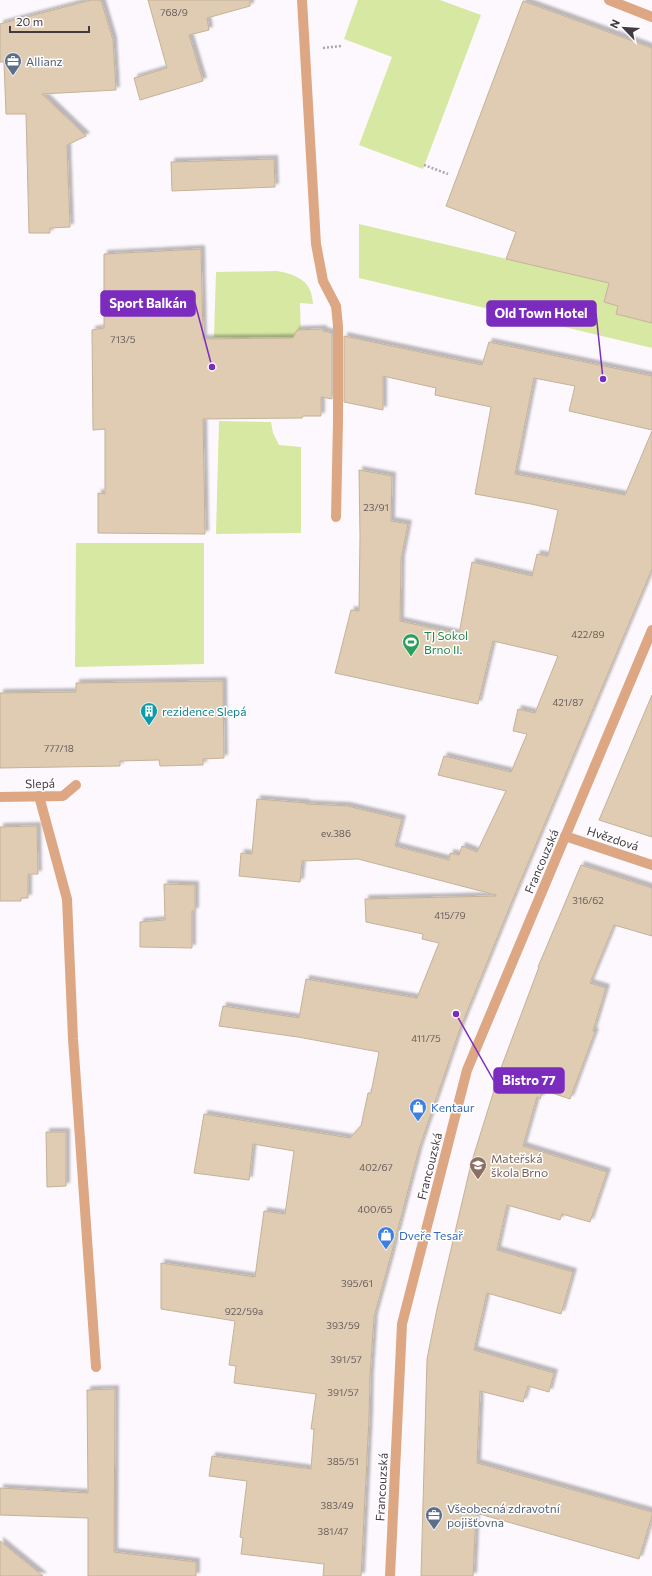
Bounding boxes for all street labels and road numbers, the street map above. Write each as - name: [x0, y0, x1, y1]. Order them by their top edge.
- street label: Slepá: [25, 776, 55, 790]
- street label: Hvězdová: [585, 823, 641, 853]
- street label: Francouzská: [521, 827, 561, 895]
- street label: Francouzská: [414, 1131, 444, 1201]
- street label: Francouzská: [372, 1452, 390, 1522]

